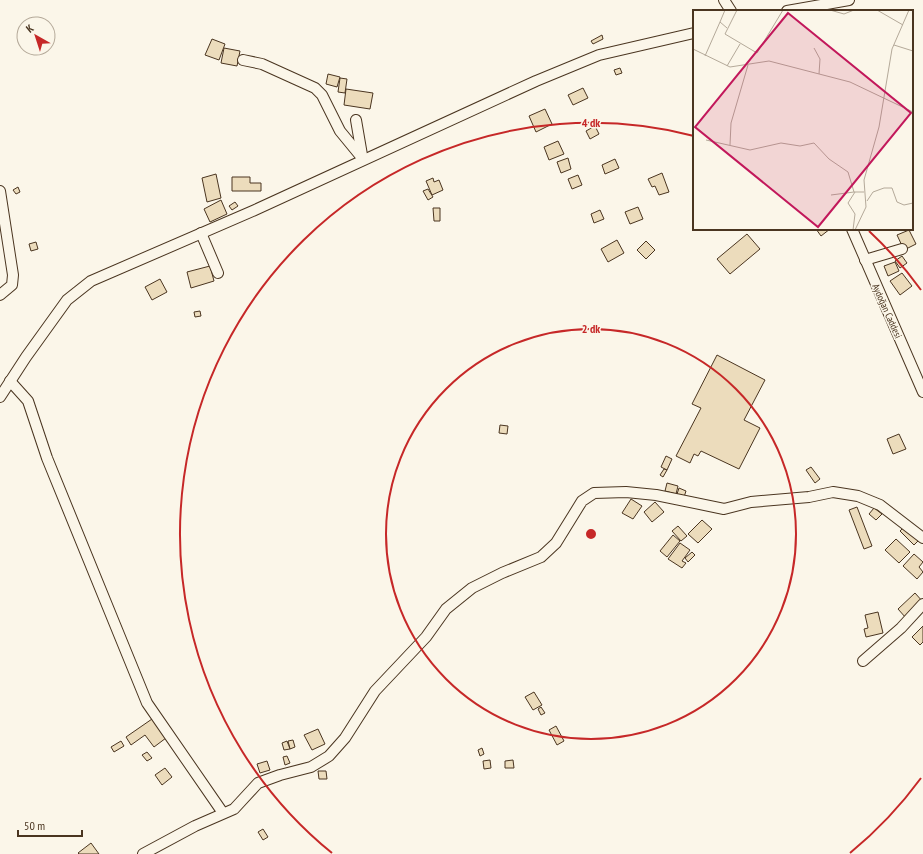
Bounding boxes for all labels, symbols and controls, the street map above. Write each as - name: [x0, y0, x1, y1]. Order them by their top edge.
- inset map: [693, 10, 913, 230]
- north arrow: [16, 16, 56, 56]
- text: K: [23, 21, 37, 35]
- text: 4 dk: [582, 115, 600, 130]
- street label: Aydoğan Caddesi: [869, 282, 905, 340]
- text: 2 dk: [582, 321, 600, 336]
- centre of rings: [584, 527, 598, 541]
- scale bar: [18, 812, 82, 838]
- text: 50 m: [24, 818, 45, 833]

